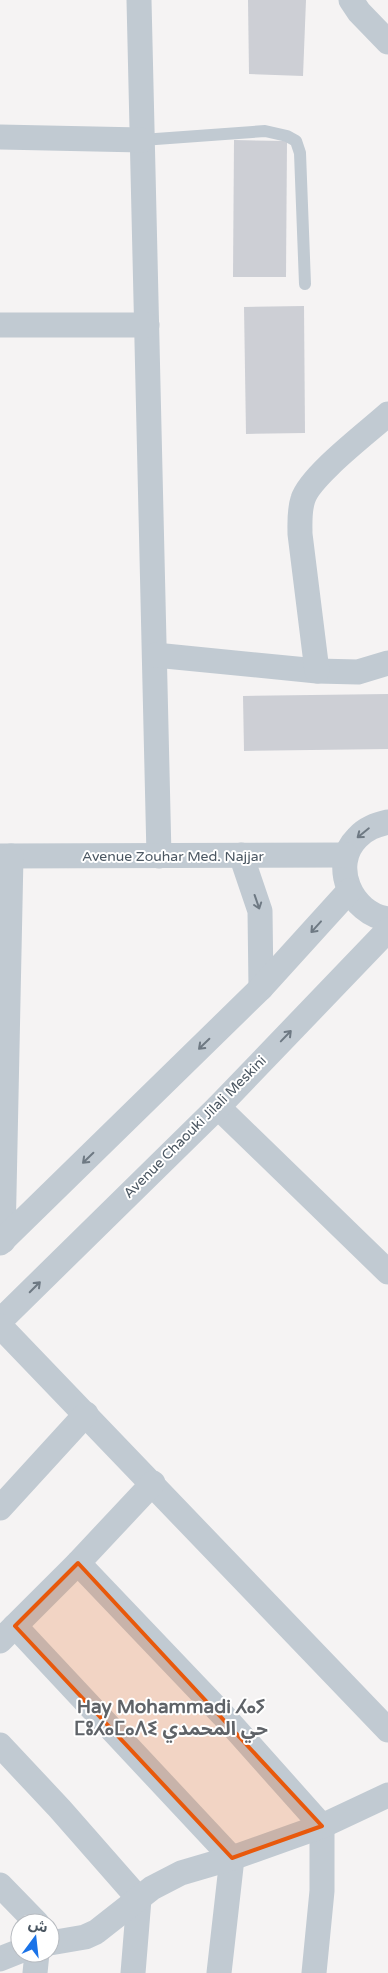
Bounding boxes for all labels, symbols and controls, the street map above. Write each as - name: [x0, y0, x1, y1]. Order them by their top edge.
- one-way arrow: [357, 827, 370, 838]
- street label: Avenue Zouhar Med. Najjar: [82, 848, 265, 865]
- one-way arrow: [253, 893, 262, 909]
- one-way arrow: [311, 920, 322, 933]
- one-way arrow: [280, 1030, 292, 1042]
- one-way arrow: [197, 1038, 210, 1050]
- street label: Avenue Chaouki Jilali Meskini: [120, 1052, 270, 1202]
- one-way arrow: [82, 1151, 94, 1163]
- one-way arrow: [28, 1281, 41, 1293]
- district label: Hay Mohammadi ⵃⴰⵢ ⵎⵓⵃⴰⵎⴰⴷⵉ حي المحمدي: [74, 1696, 268, 1743]
- north arrow: [10, 1913, 60, 1963]
- text: ش: [27, 1915, 50, 1937]

